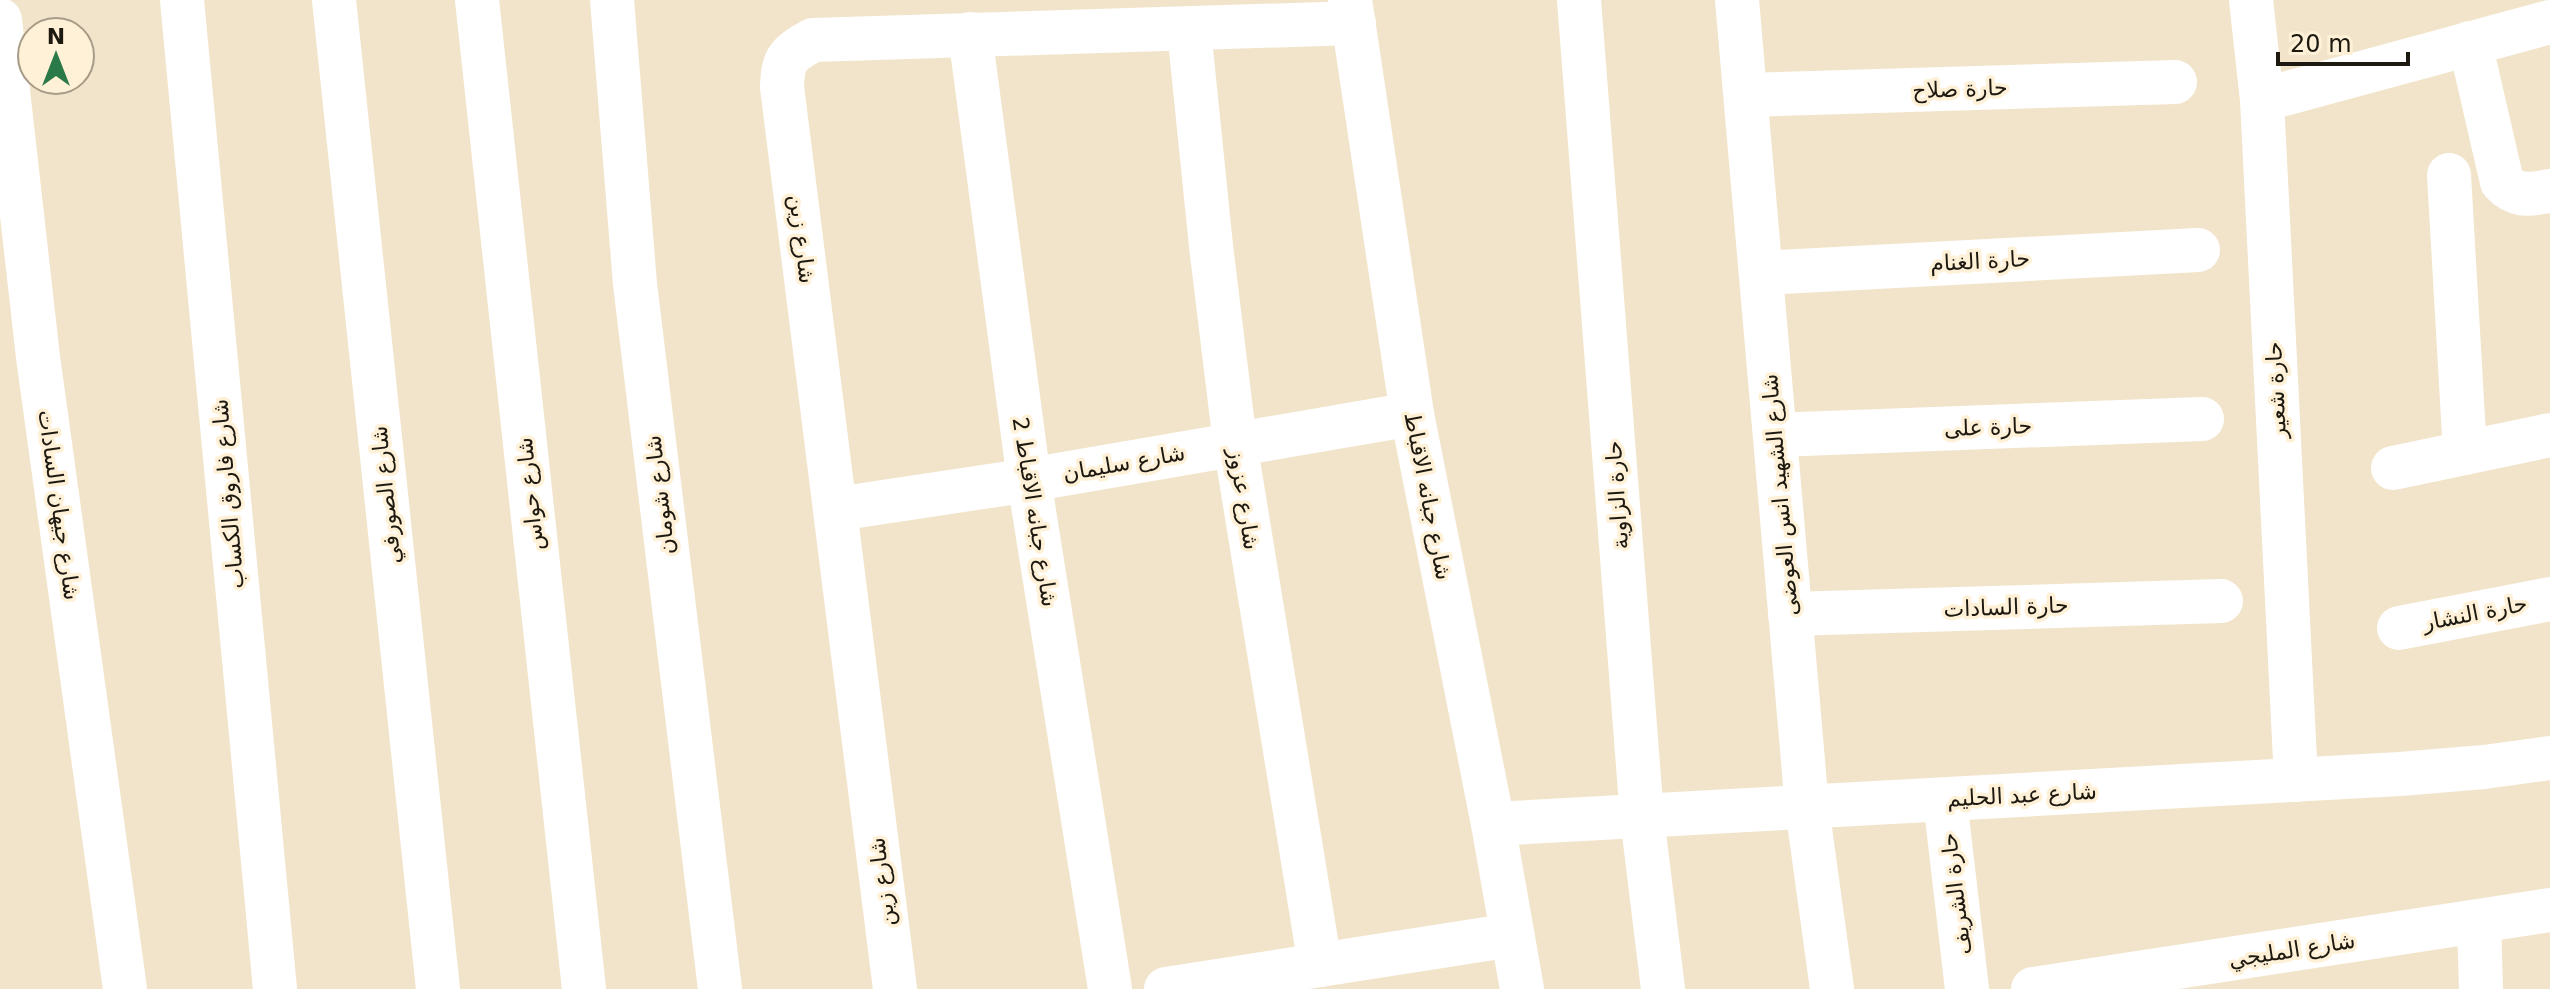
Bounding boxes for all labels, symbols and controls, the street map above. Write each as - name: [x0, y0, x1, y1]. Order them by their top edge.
- north arrow: [16, 16, 96, 96]
- scale bar: [2278, 16, 2408, 66]
- text: N: [47, 24, 65, 49]
- text: 20 m: [2290, 30, 2352, 58]
- street label: حارة صلاح: [1912, 75, 2008, 103]
- street label: شارع زين: [784, 193, 820, 285]
- street label: حارة الغنام: [1929, 246, 2031, 276]
- street label: حارة شعير: [2261, 341, 2291, 440]
- street label: شارع الشهيد انس العوضى: [1757, 373, 1804, 617]
- street label: شارع فاروق الكساب: [207, 398, 249, 590]
- street label: شارع جيهان السادات: [33, 408, 85, 602]
- street label: شارع جبانه الاقباط: [1399, 410, 1457, 582]
- street label: حارة على: [1943, 413, 2033, 441]
- street label: شارع جبانه الاقباط 2: [1008, 415, 1062, 609]
- street label: شارع الصورفي: [366, 425, 407, 565]
- street label: شارع شومان: [640, 434, 680, 556]
- street label: شارع حواس: [512, 436, 549, 552]
- street label: شارع سليمان: [1061, 440, 1187, 486]
- street label: حارة الزاوية: [1601, 440, 1633, 550]
- street label: شارع عزوز: [1223, 445, 1264, 552]
- street label: حارة النشار: [2420, 591, 2529, 636]
- street label: حارة السادات: [1943, 592, 2069, 622]
- street label: شارع عبد الحليم: [1947, 779, 2097, 812]
- street label: حارة الشريف: [1936, 831, 1976, 957]
- street label: شارع زين: [864, 836, 900, 928]
- street label: شارع المليجي: [2227, 928, 2357, 973]

